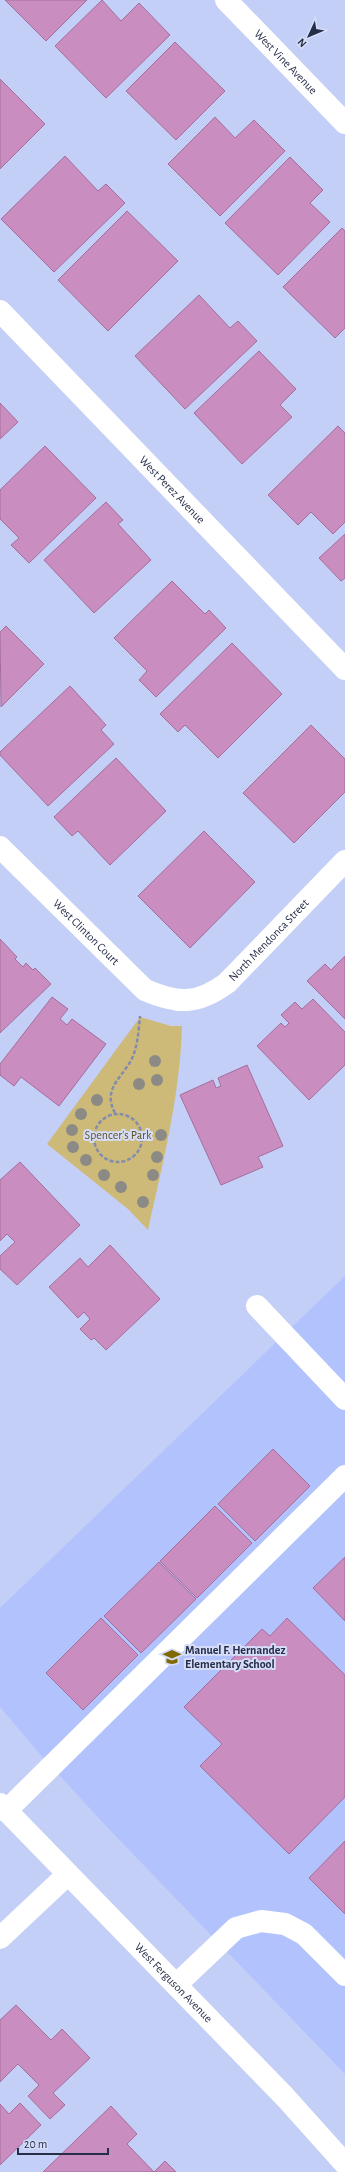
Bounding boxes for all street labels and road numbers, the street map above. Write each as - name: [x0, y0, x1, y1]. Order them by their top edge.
- street label: West Vine Avenue: [252, 27, 319, 96]
- street label: West Perez Avenue: [137, 453, 207, 526]
- street label: North Mendonca Street: [226, 896, 311, 983]
- street label: West Clinton Court: [51, 897, 122, 967]
- street label: West Ferguson Avenue: [132, 1940, 215, 2025]

